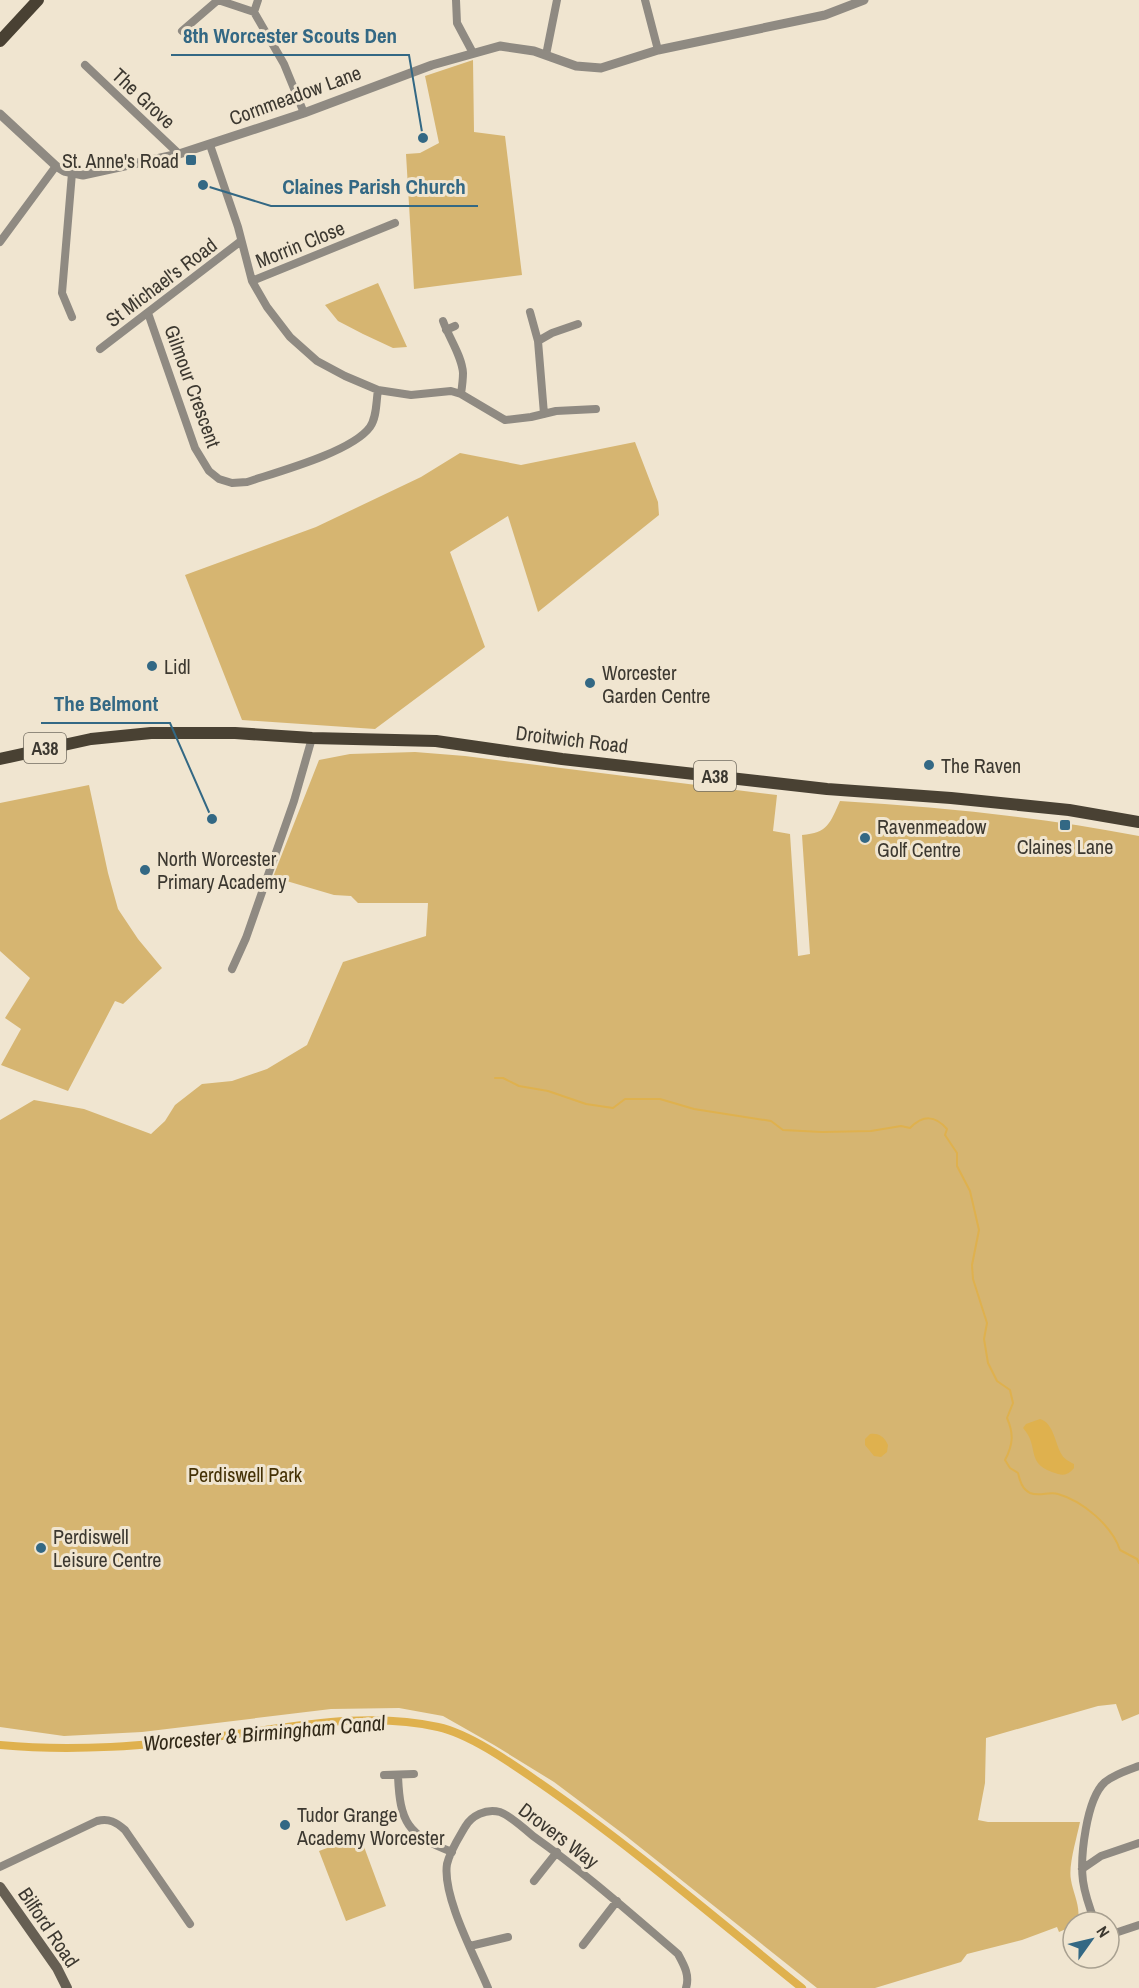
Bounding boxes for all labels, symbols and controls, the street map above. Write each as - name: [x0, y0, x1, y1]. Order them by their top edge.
- callout: 8th Worcester Scouts Den: [171, 16, 409, 55]
- text: 8th Worcester Scouts Den: [183, 21, 397, 50]
- street label: Cornmeadow Lane: [225, 59, 365, 131]
- street label: The Grove: [106, 62, 182, 134]
- place label: St. Anne's Road: [62, 147, 179, 174]
- marker: St. Anne's Road: [184, 153, 198, 167]
- callout: Claines Parish Church: [271, 167, 478, 206]
- text: Claines Parish Church: [282, 172, 466, 201]
- street label: Morrin Close: [251, 214, 349, 274]
- street label: St Michael's Road: [100, 231, 222, 333]
- street label: Gilmour Crescent: [158, 321, 228, 451]
- place label: Lidl: [164, 653, 190, 680]
- marker: Lidl: [145, 659, 159, 673]
- place label: Worcester Garden Centre: [602, 659, 710, 709]
- marker: Worcester Garden Centre: [583, 676, 597, 690]
- callout: The Belmont: [41, 684, 170, 723]
- text: The Belmont: [54, 689, 158, 718]
- street label: Droitwich Road: [514, 719, 630, 759]
- road number: A38: [24, 733, 66, 763]
- place label: The Raven: [941, 752, 1021, 779]
- marker: The Raven: [922, 758, 936, 772]
- road number: A38: [694, 761, 736, 791]
- place label: Ravenmeadow Golf Centre: [877, 813, 987, 863]
- marker: Claines Lane: [1058, 818, 1072, 832]
- marker: Ravenmeadow Golf Centre: [858, 831, 872, 845]
- place label: Claines Lane: [1017, 833, 1113, 860]
- place label: North Worcester Primary Academy: [157, 845, 287, 895]
- marker: North Worcester Primary Academy: [138, 863, 152, 877]
- park label: Perdiswell Park: [188, 1461, 303, 1488]
- place label: Perdiswell Leisure Centre: [53, 1523, 161, 1573]
- marker: Perdiswell Leisure Centre: [34, 1541, 48, 1555]
- water label: Worcester & Birmingham Canal: [142, 1708, 387, 1758]
- street label: Drovers Way: [513, 1796, 605, 1875]
- place label: Tudor Grange Academy Worcester: [296, 1801, 445, 1851]
- marker: Tudor Grange Academy Worcester: [278, 1818, 292, 1832]
- street label: Bilford Road: [12, 1882, 86, 1972]
- north arrow: [1061, 1910, 1121, 1970]
- text: N: [1092, 1922, 1115, 1942]

